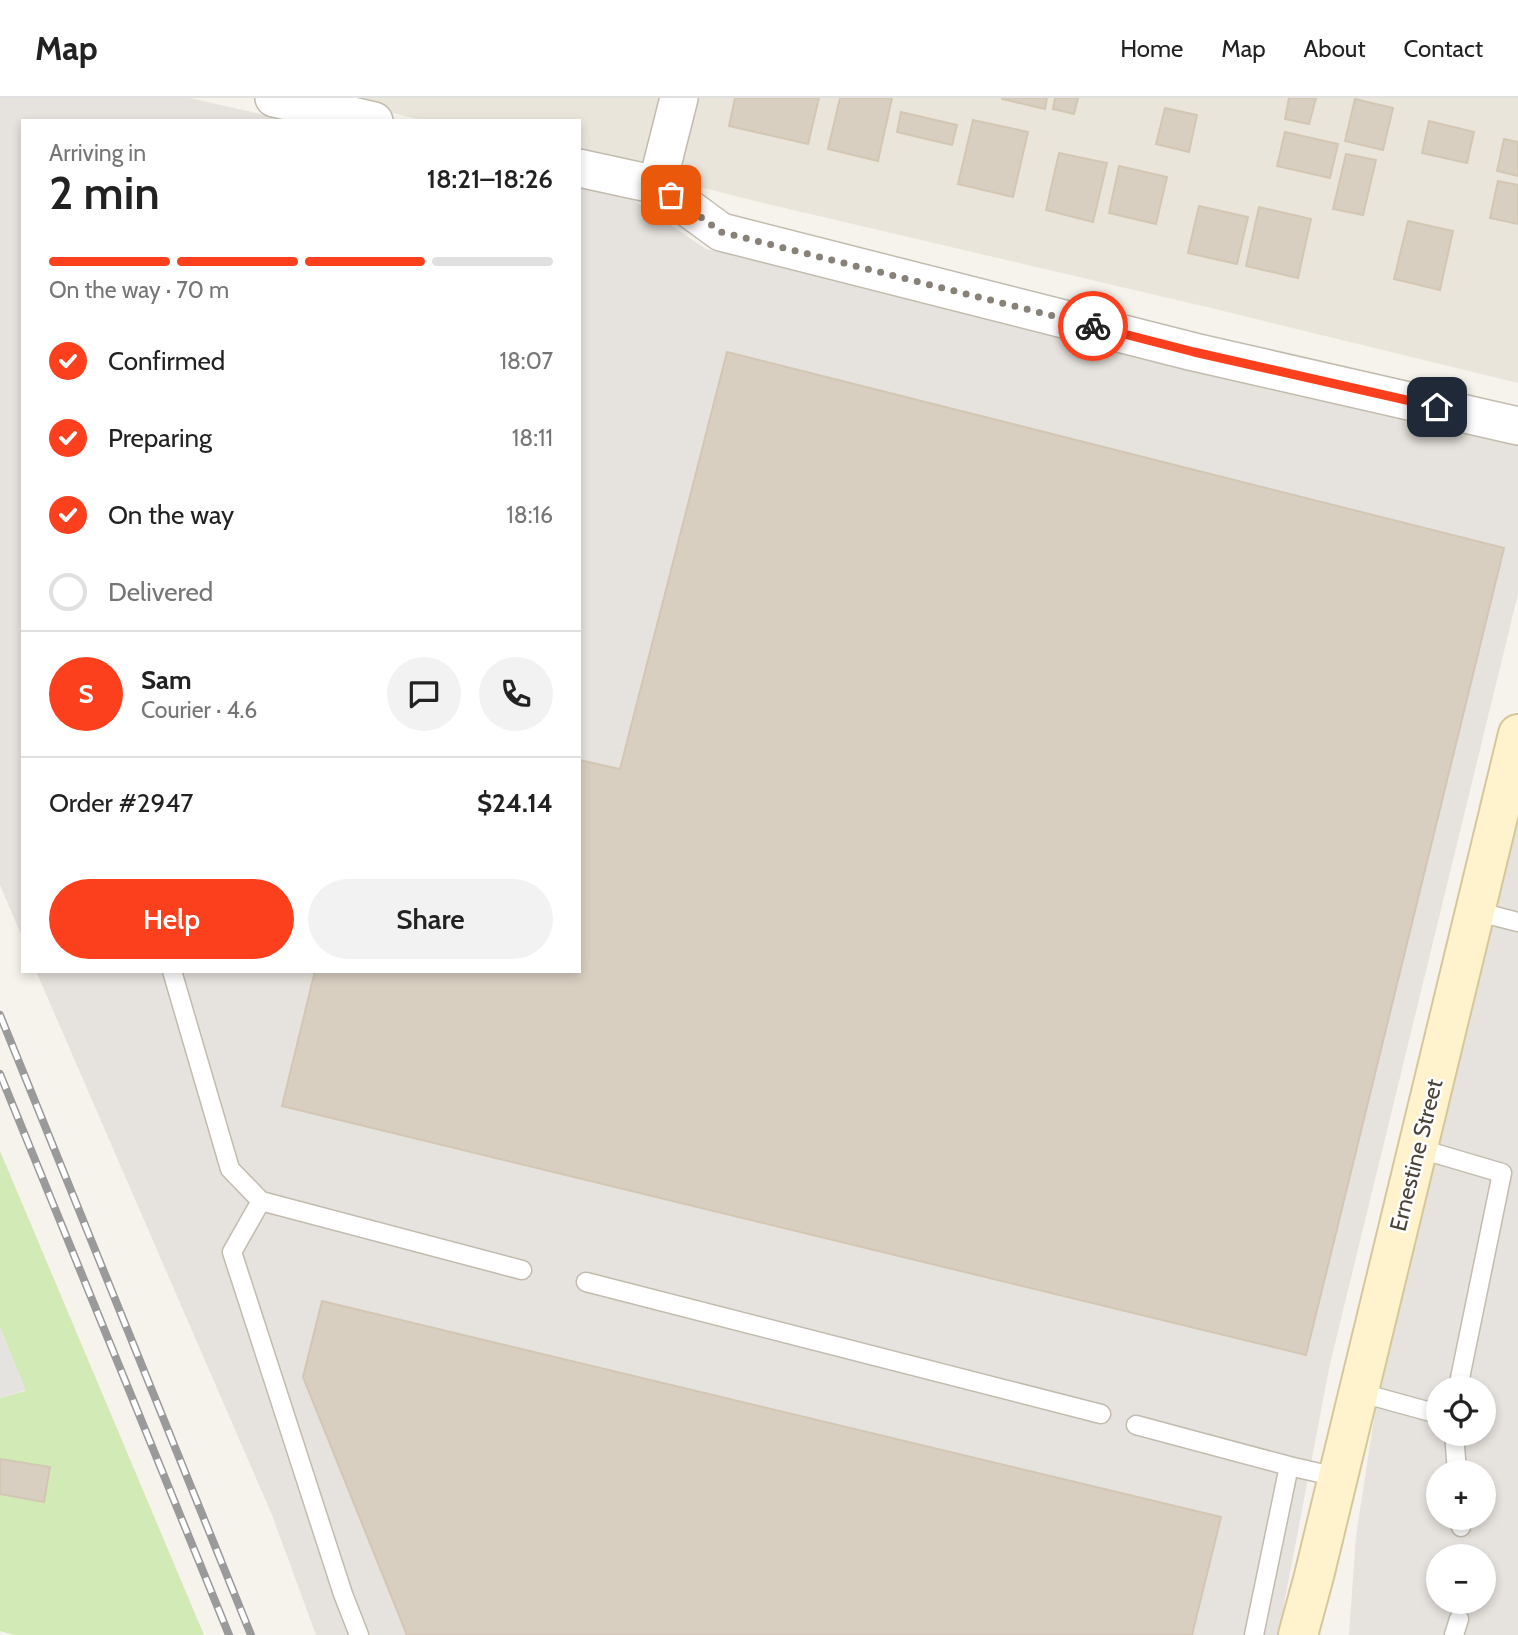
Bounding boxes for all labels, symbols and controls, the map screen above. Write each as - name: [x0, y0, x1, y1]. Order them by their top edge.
- text: Map: [35, 28, 98, 68]
- text: Home: [1120, 34, 1183, 63]
- text: Map: [1221, 34, 1266, 63]
- text: About: [1304, 34, 1366, 63]
- text: Contact: [1404, 34, 1483, 63]
- text: Arriving in: [49, 139, 146, 167]
- text: 18:21–18:26: [427, 163, 553, 195]
- text: 2 min: [49, 165, 160, 221]
- pin: [641, 165, 701, 225]
- icon: bag: [652, 176, 690, 214]
- text: On the way · 70 m: [49, 276, 229, 304]
- courier: [1058, 291, 1128, 361]
- icon: bike: [1074, 307, 1112, 345]
- icon: check: [49, 342, 87, 380]
- text: Confirmed: [108, 345, 225, 377]
- text: 18:07: [499, 347, 553, 375]
- pin: [1407, 377, 1467, 437]
- icon: home: [1418, 388, 1456, 426]
- icon: check: [49, 419, 87, 457]
- text: Preparing: [108, 422, 212, 454]
- text: 18:11: [512, 424, 553, 452]
- icon: check: [49, 496, 87, 534]
- text: On the way: [108, 499, 234, 531]
- text: 18:16: [506, 501, 553, 529]
- text: Delivered: [108, 576, 213, 608]
- button: chat: [387, 657, 461, 731]
- button: phone: [479, 657, 553, 731]
- text: Sam: [141, 664, 192, 696]
- text: S: [78, 678, 94, 710]
- text: Courier · 4.6: [141, 696, 257, 724]
- text: Order #2947: [49, 787, 193, 819]
- text: $24.14: [477, 787, 553, 819]
- button: Help: [49, 879, 294, 959]
- button: Share: [308, 879, 553, 959]
- street label: Ernestine Street: [1384, 1076, 1448, 1234]
- map controls: [1426, 1376, 1496, 1614]
- button: locate: [1426, 1376, 1496, 1446]
- button: +: [1426, 1460, 1496, 1530]
- button: −: [1426, 1544, 1496, 1614]

